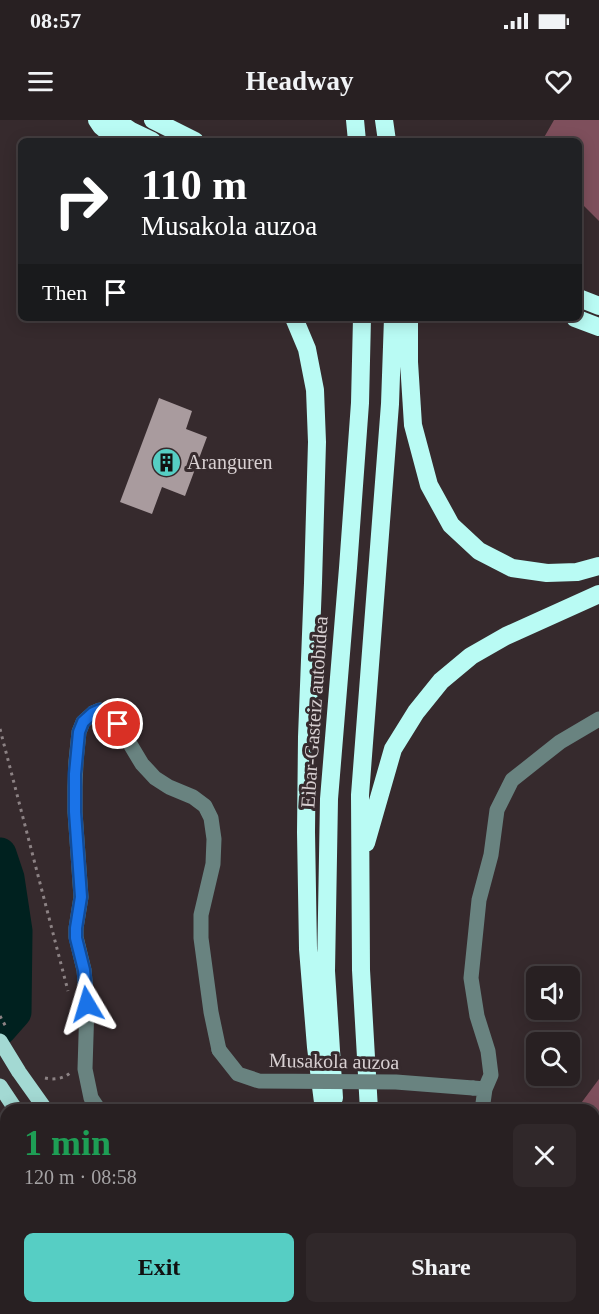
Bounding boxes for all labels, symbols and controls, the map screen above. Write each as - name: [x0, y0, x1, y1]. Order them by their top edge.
- text: 08:57: [30, 8, 81, 33]
- icon: menu: [24, 65, 57, 98]
- icon: heart: [542, 65, 575, 98]
- text: Headway: [246, 66, 354, 96]
- icon: right: [42, 162, 120, 240]
- text: 110 m: [141, 162, 247, 208]
- text: Musakola auzoa: [141, 211, 317, 241]
- icon: arrive: [99, 276, 132, 309]
- text: Then: [42, 280, 87, 305]
- building icon: Aranguren: [150, 446, 182, 478]
- place label: Aranguren: [187, 451, 273, 474]
- street label: Eibar-Gasteiz autobidea: [296, 615, 332, 809]
- pin: [92, 698, 143, 749]
- icon: arrive: [101, 707, 134, 740]
- map controls: [526, 966, 580, 1086]
- button: sound: [526, 966, 580, 1020]
- position arrow: [55, 972, 119, 1036]
- button: search: [526, 1032, 580, 1086]
- street label: Musakola auzoa: [269, 1049, 400, 1073]
- text: 1 min: [24, 1123, 111, 1163]
- button: close: [513, 1124, 576, 1187]
- text: 120 m · 08:58: [24, 1166, 137, 1188]
- button: Exit: [24, 1233, 294, 1302]
- button: Share: [306, 1233, 576, 1302]

